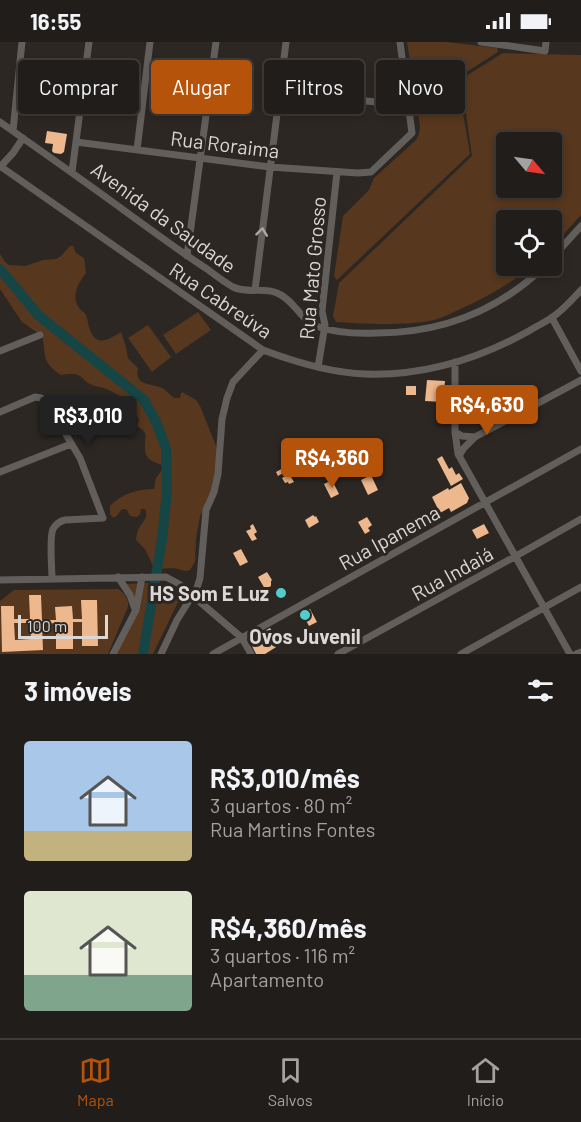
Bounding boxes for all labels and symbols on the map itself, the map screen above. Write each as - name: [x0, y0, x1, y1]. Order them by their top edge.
- street label: Rua Roraima: [169, 125, 281, 163]
- north arrow: [496, 132, 562, 198]
- street label: Avenida da Saudade: [87, 156, 241, 278]
- street label: Rua Mato Grosso: [294, 195, 330, 341]
- one-way arrow: [256, 228, 268, 237]
- street label: Rua Cabreúva: [165, 257, 277, 343]
- pin: R$4,630: [432, 385, 542, 436]
- pin: R$3,010: [33, 396, 143, 447]
- pin: R$4,360: [277, 438, 387, 489]
- street label: Rua Ipanema: [334, 499, 444, 575]
- street label: Rua Indaiá: [407, 541, 497, 605]
- place label: HS Som E Luz: [150, 581, 269, 605]
- marker: HS Som E Luz: [274, 586, 288, 600]
- marker: Ovos Juvenil: [298, 608, 312, 622]
- scale bar: [18, 612, 108, 640]
- place label: Ovos Juvenil: [249, 624, 361, 648]

